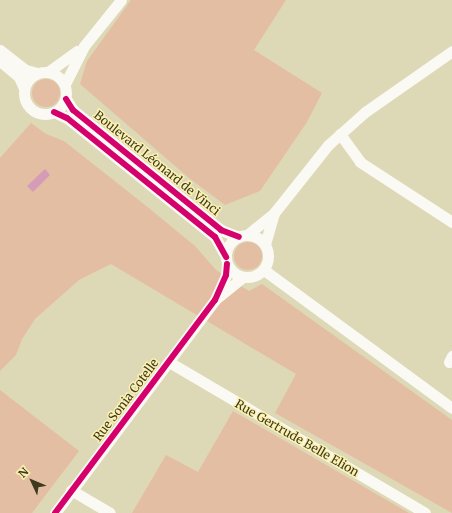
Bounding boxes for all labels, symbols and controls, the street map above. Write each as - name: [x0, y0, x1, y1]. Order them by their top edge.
- street label: Boulevard Léonard de Vinci: [91, 108, 223, 218]
- street label: Rue Sonia Cotelle: [90, 356, 162, 444]
- street label: Rue Gertrude Belle Elion: [232, 397, 362, 479]
- north arrow: [12, 461, 52, 501]
- text: N: [15, 465, 31, 481]

